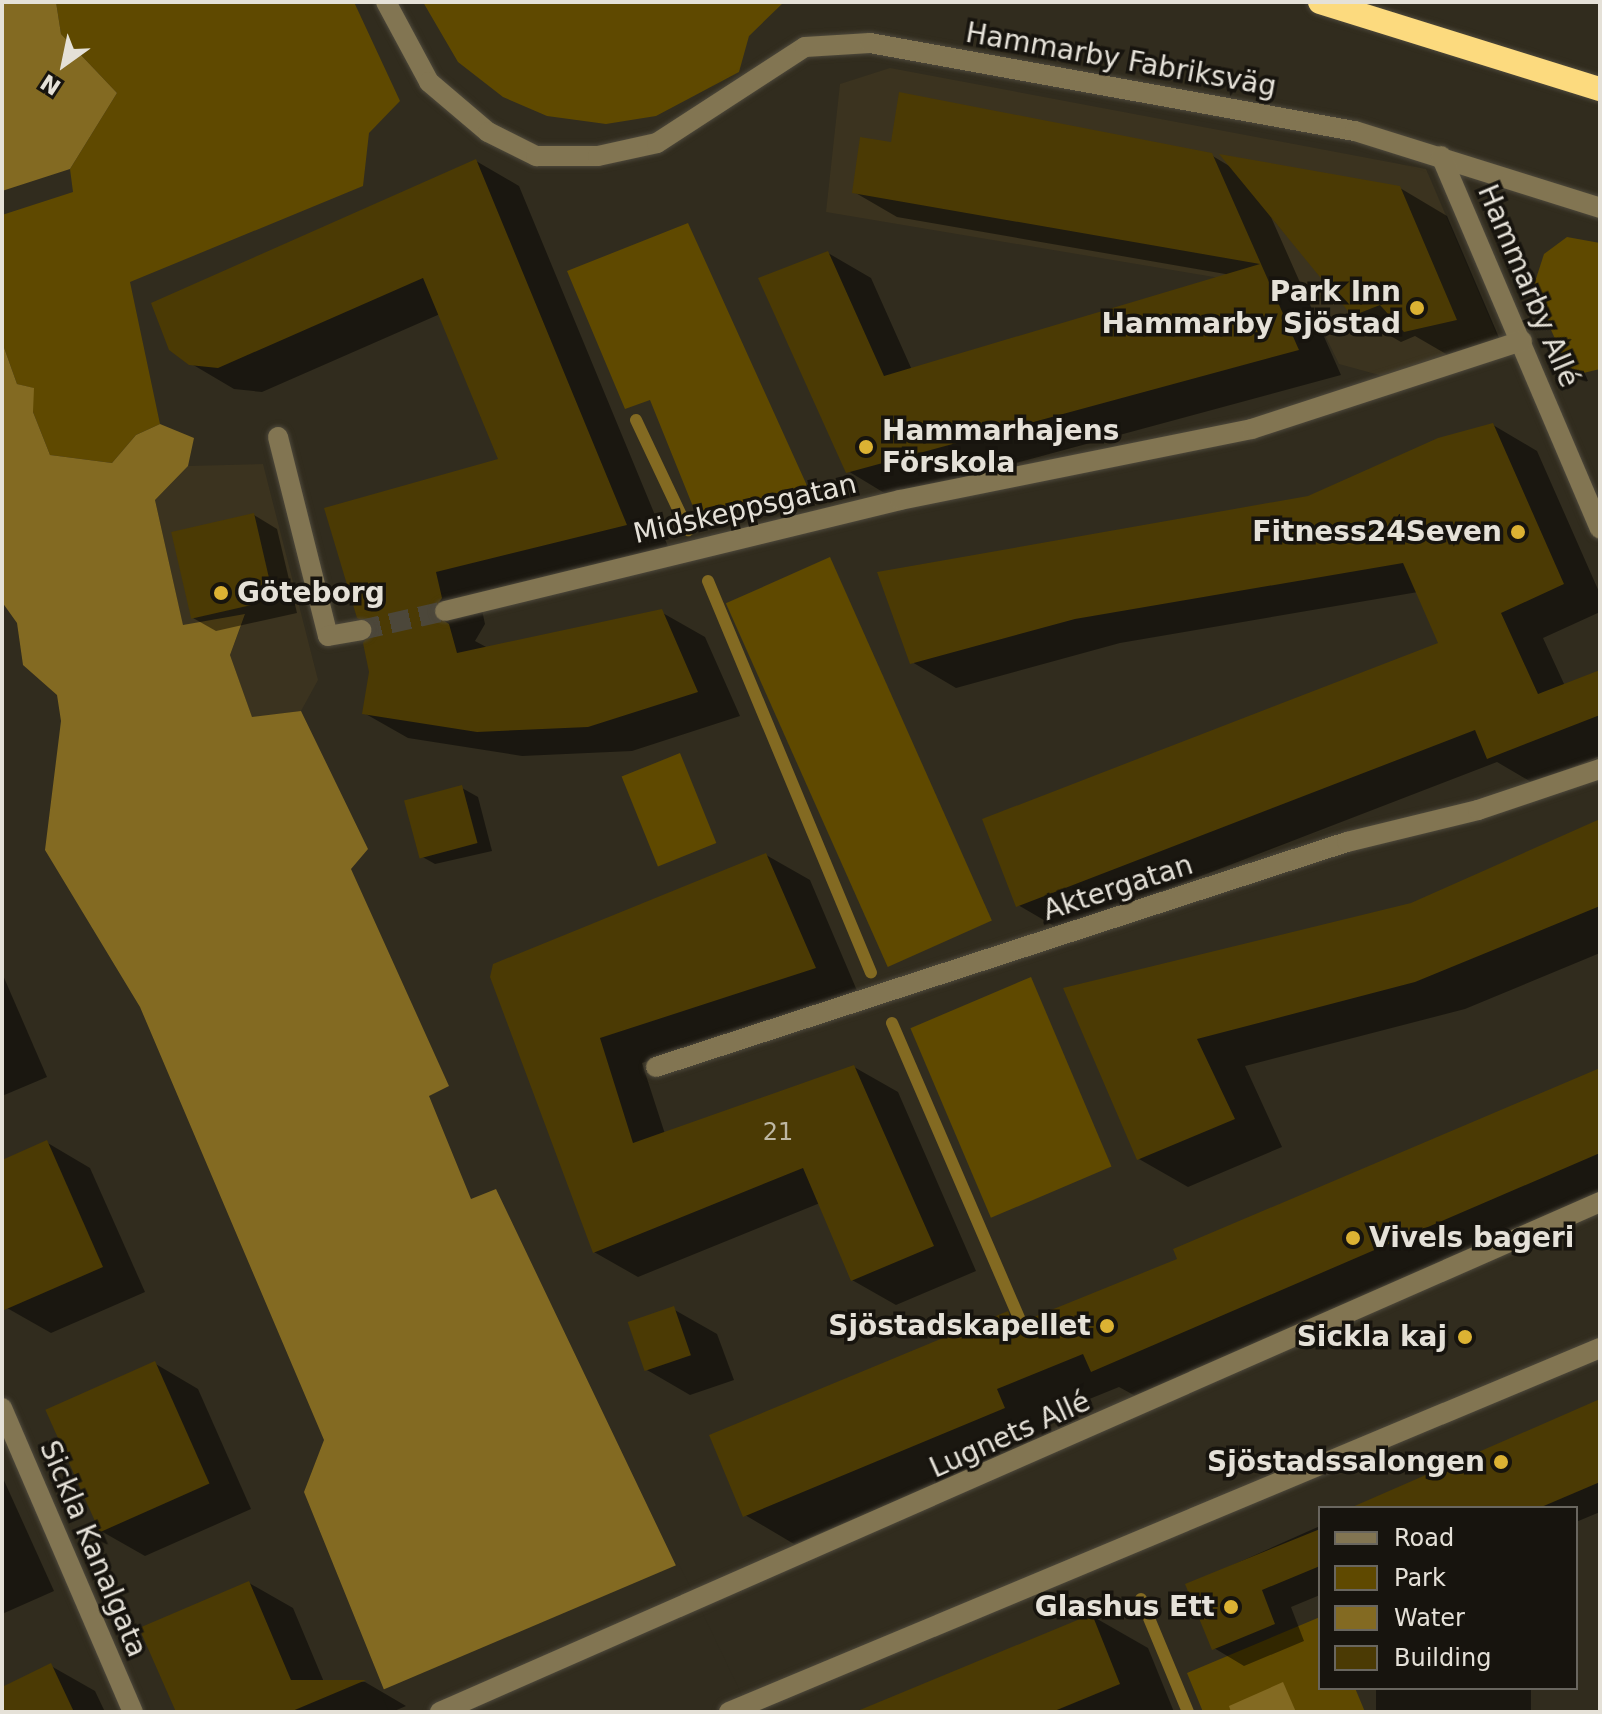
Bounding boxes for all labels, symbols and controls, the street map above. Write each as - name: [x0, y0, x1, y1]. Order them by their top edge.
- street label: Hammarby Fabriksväg: [963, 16, 1279, 104]
- north arrow: [24, 24, 104, 104]
- text: N: [36, 69, 65, 100]
- street label: Hammarby Allé: [1470, 180, 1586, 392]
- place label: Park Inn Hammarby Sjöstad: [1102, 275, 1401, 341]
- marker: Park Inn Hammarby Sjöstad: [1408, 299, 1426, 317]
- place label: Hammarhajens Förskola: [882, 414, 1119, 480]
- marker: Hammarhajens Förskola: [857, 438, 875, 456]
- street label: Midskeppsgatan: [630, 467, 860, 551]
- place label: Fitness24Seven: [1252, 515, 1502, 549]
- marker: Fitness24Seven: [1509, 523, 1527, 541]
- place label: Göteborg: [237, 576, 385, 610]
- marker: Göteborg: [212, 584, 230, 602]
- street label: Aktergatan: [1039, 848, 1197, 928]
- house number: 21: [763, 1119, 793, 1147]
- place label: Vivels bageri: [1369, 1221, 1574, 1255]
- marker: Vivels bageri: [1344, 1229, 1362, 1247]
- place label: Sjöstadskapellet: [828, 1309, 1091, 1343]
- marker: Sjöstadskapellet: [1098, 1317, 1116, 1335]
- place label: Sickla kaj: [1297, 1320, 1447, 1354]
- marker: Sickla kaj: [1454, 1326, 1476, 1348]
- street label: Lugnets Allé: [925, 1385, 1095, 1485]
- street label: Sickla Kanalgata: [32, 1436, 154, 1662]
- place label: Sjöstadssalongen: [1207, 1445, 1485, 1479]
- marker: Sjöstadssalongen: [1492, 1453, 1510, 1471]
- legend: [1318, 1506, 1578, 1690]
- text: Road: [1394, 1524, 1454, 1552]
- text: Park: [1394, 1564, 1446, 1592]
- place label: Glashus Ett: [1035, 1590, 1215, 1624]
- marker: Glashus Ett: [1222, 1598, 1240, 1616]
- text: Water: [1394, 1604, 1465, 1632]
- text: Building: [1394, 1644, 1491, 1672]

